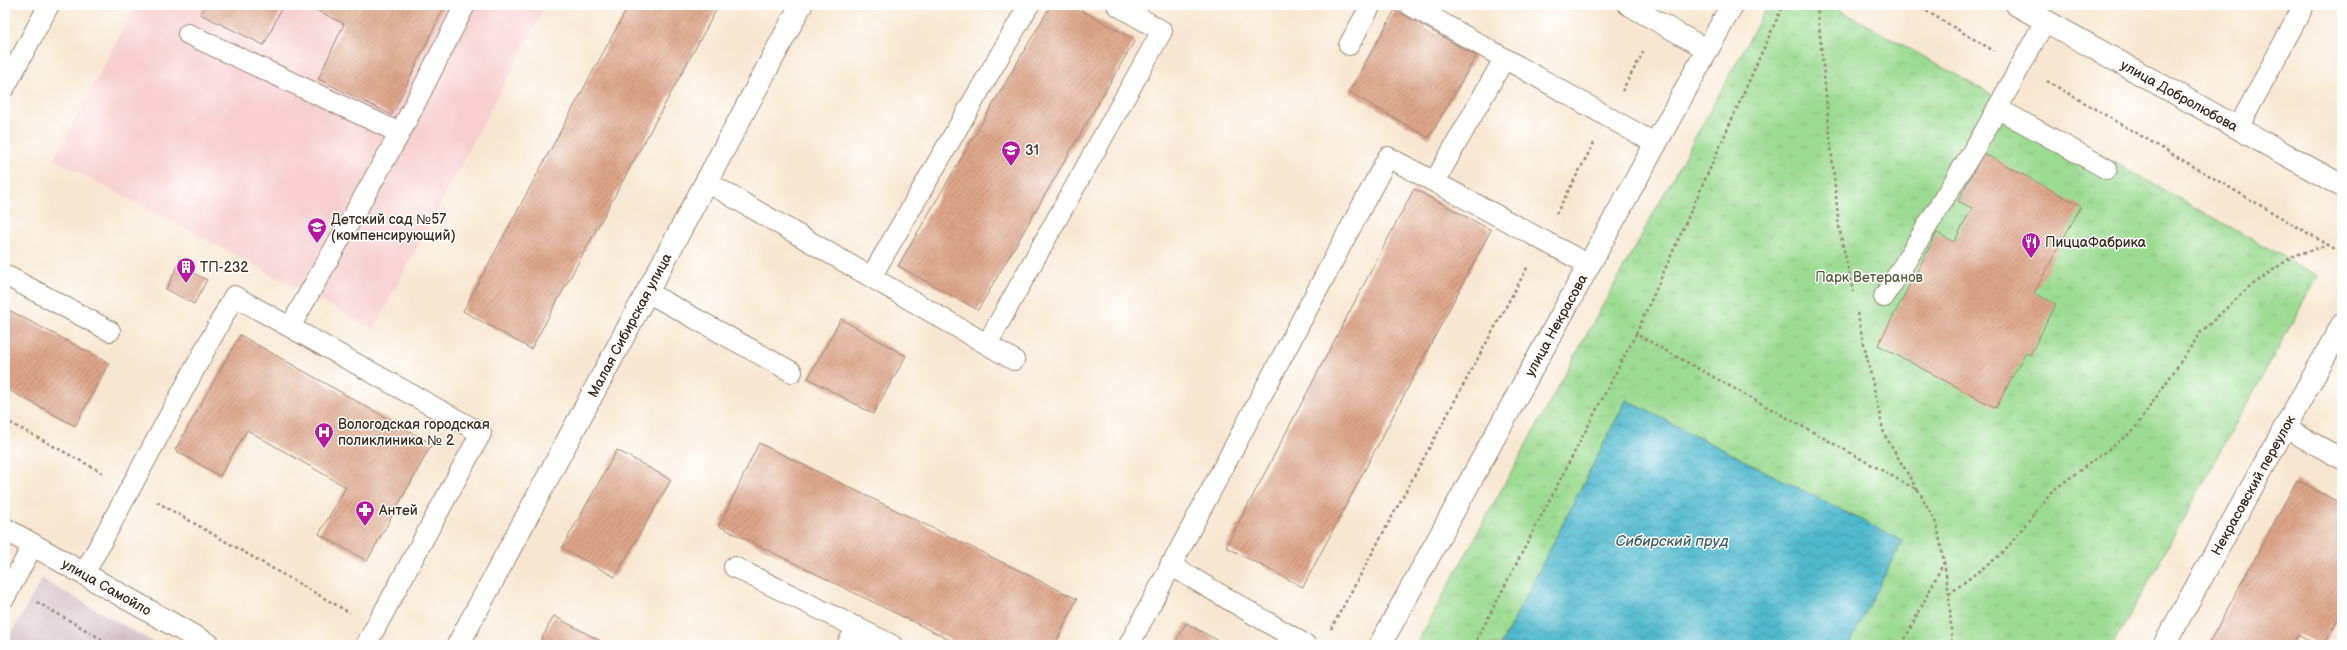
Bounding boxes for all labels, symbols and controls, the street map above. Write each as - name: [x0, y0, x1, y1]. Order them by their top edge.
- street label: улица Добролюбова: [2118, 56, 2242, 135]
- school or university icon: 31: [1000, 139, 1022, 167]
- place label: 31: [1025, 142, 1039, 159]
- place label: Детский сад №57 (компенсирующий): [331, 211, 456, 244]
- school or university icon: Детский сад №57 (компенсирующий): [306, 216, 328, 244]
- restaurant icon: ПиццаФабрика: [2020, 231, 2042, 259]
- place label: ПиццаФабрика: [2045, 234, 2147, 251]
- street label: Малая Сибирская улица: [584, 249, 675, 400]
- building icon: ТП-232: [175, 256, 197, 284]
- place label: ТП-232: [200, 259, 249, 276]
- park label: Парк Ветеранов: [1815, 269, 1923, 286]
- street label: улица Некрасова: [1521, 270, 1591, 379]
- street label: Некрасовский переулок: [2207, 411, 2299, 558]
- place label: Вологодская городская поликлиника № 2: [338, 416, 490, 449]
- hospital icon: Вологодская городская поликлиника № 2: [313, 421, 335, 449]
- pharmacy icon: Антей: [354, 499, 376, 527]
- place label: Антей: [378, 502, 418, 519]
- water label: Сибирский пруд: [1615, 532, 1729, 551]
- street label: улица Самойло: [59, 555, 154, 619]

